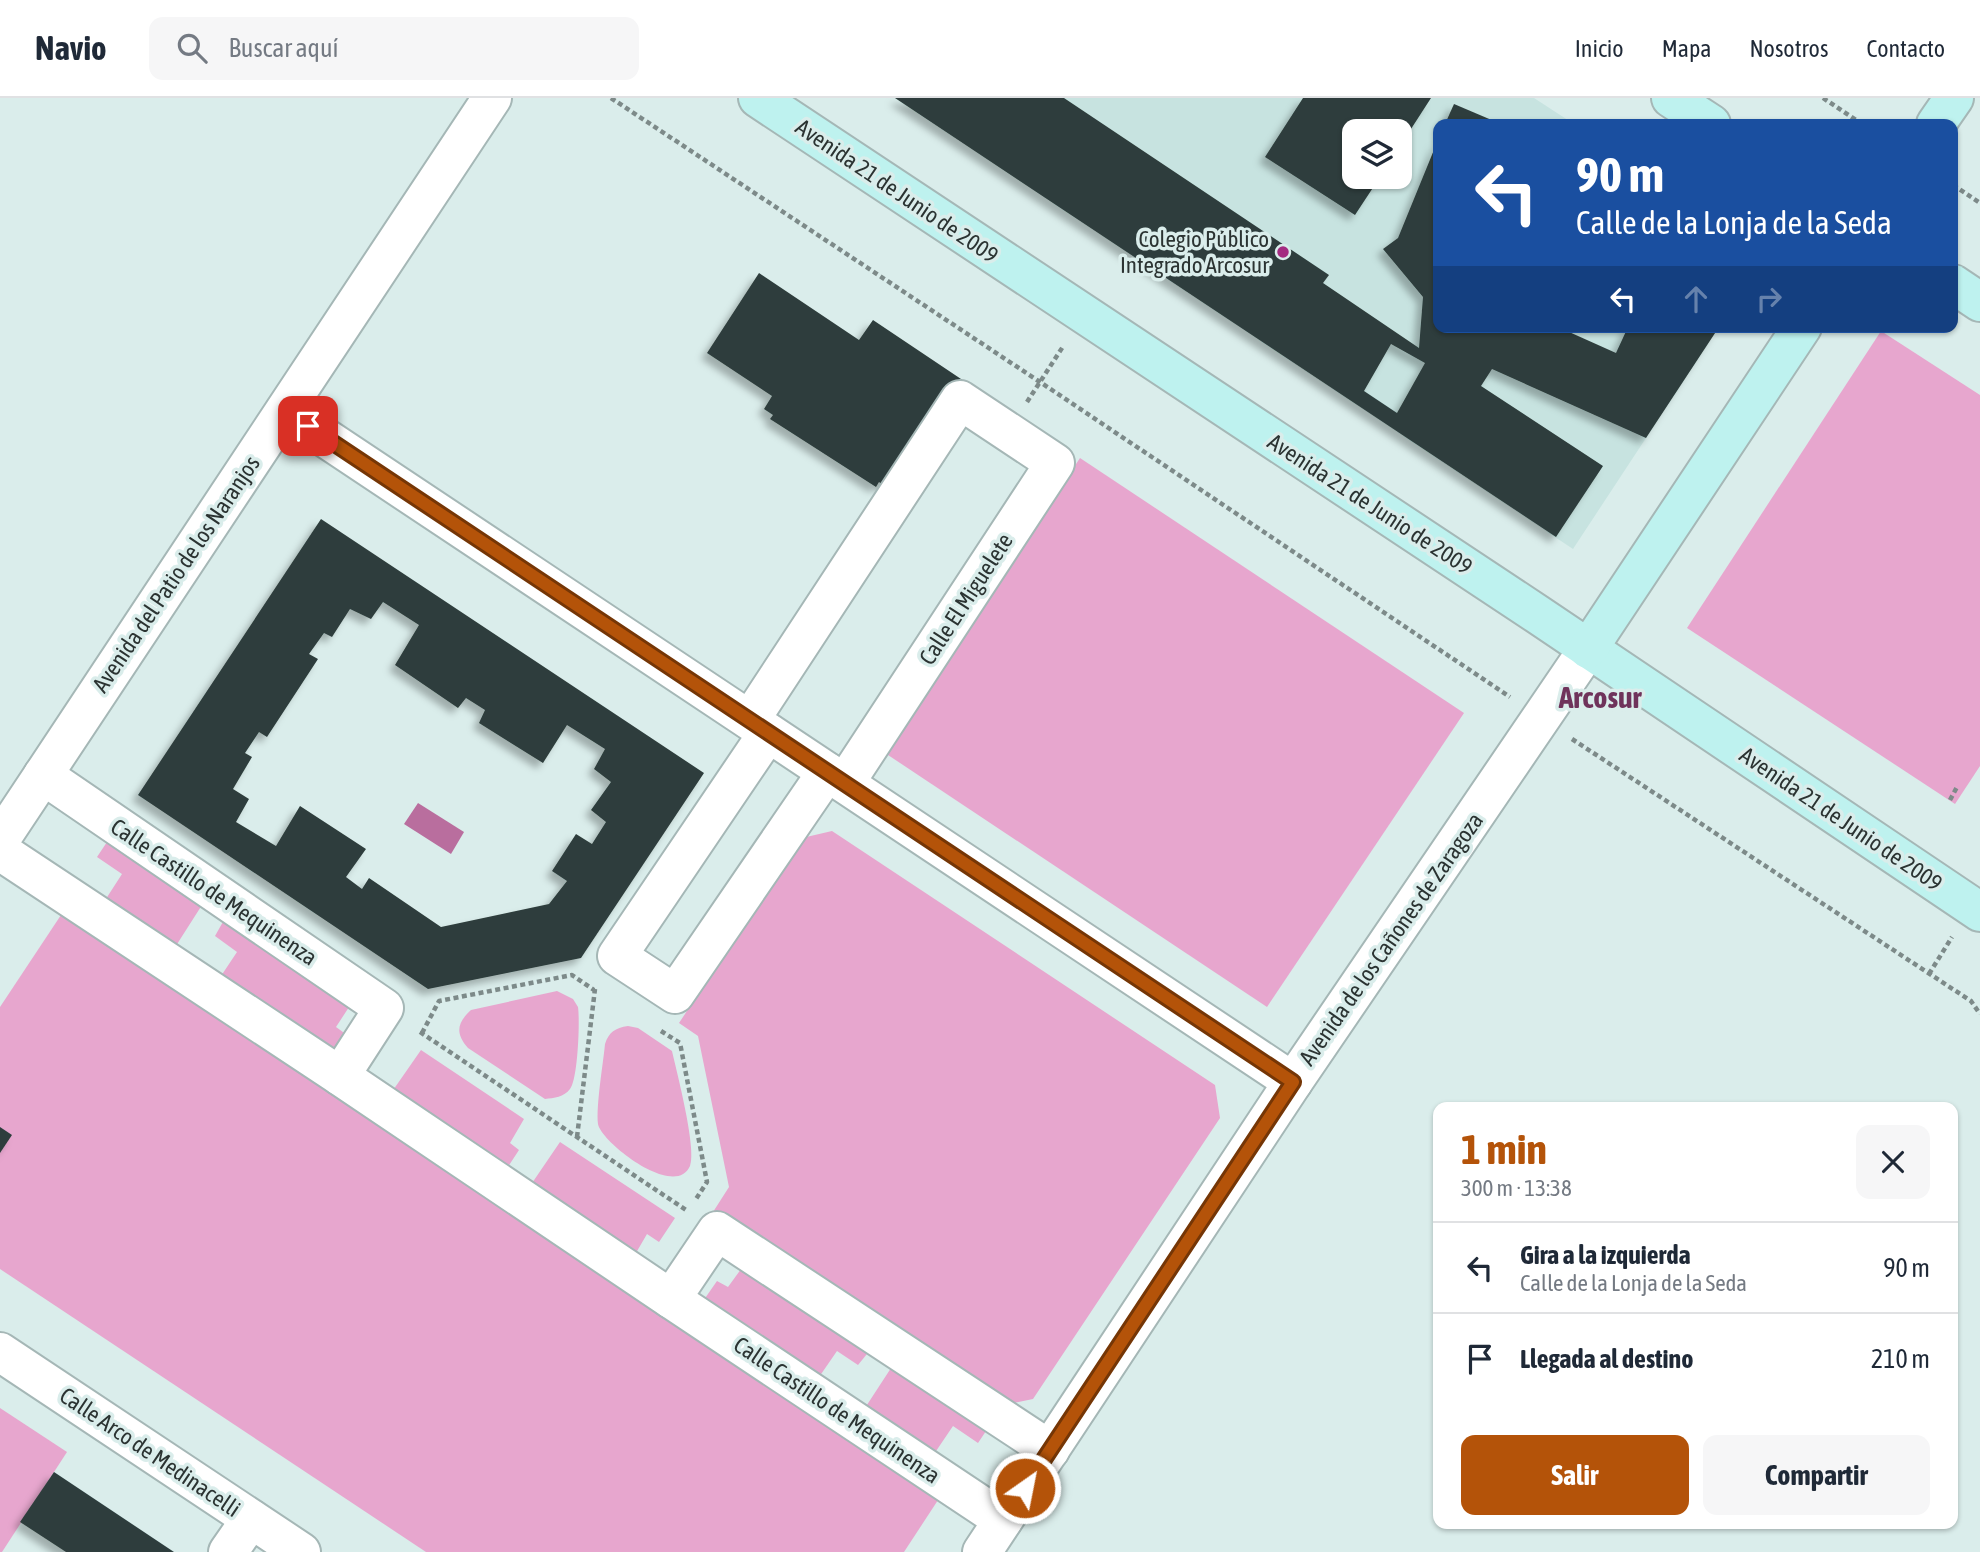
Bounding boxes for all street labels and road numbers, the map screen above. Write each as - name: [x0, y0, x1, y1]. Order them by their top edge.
- street label: Avenida 21 de Junio de 2009: [791, 114, 1003, 268]
- street label: Avenida 21 de Junio de 2009: [1263, 428, 1477, 580]
- street label: Avenida del Patio de los Naranjos: [87, 451, 265, 697]
- street label: Calle El Miguelete: [914, 529, 1018, 669]
- street label: Avenida 21 de Junio de 2009: [1735, 742, 1947, 896]
- street label: Avenida de los Cañones de Zaragoza: [1294, 808, 1488, 1070]
- street label: Calle Castillo de Mequinenza: [106, 813, 322, 971]
- street label: Calle Castillo de Mequinenza: [729, 1331, 945, 1489]
- street label: Calle Arco de Medinacelli: [55, 1382, 245, 1522]

